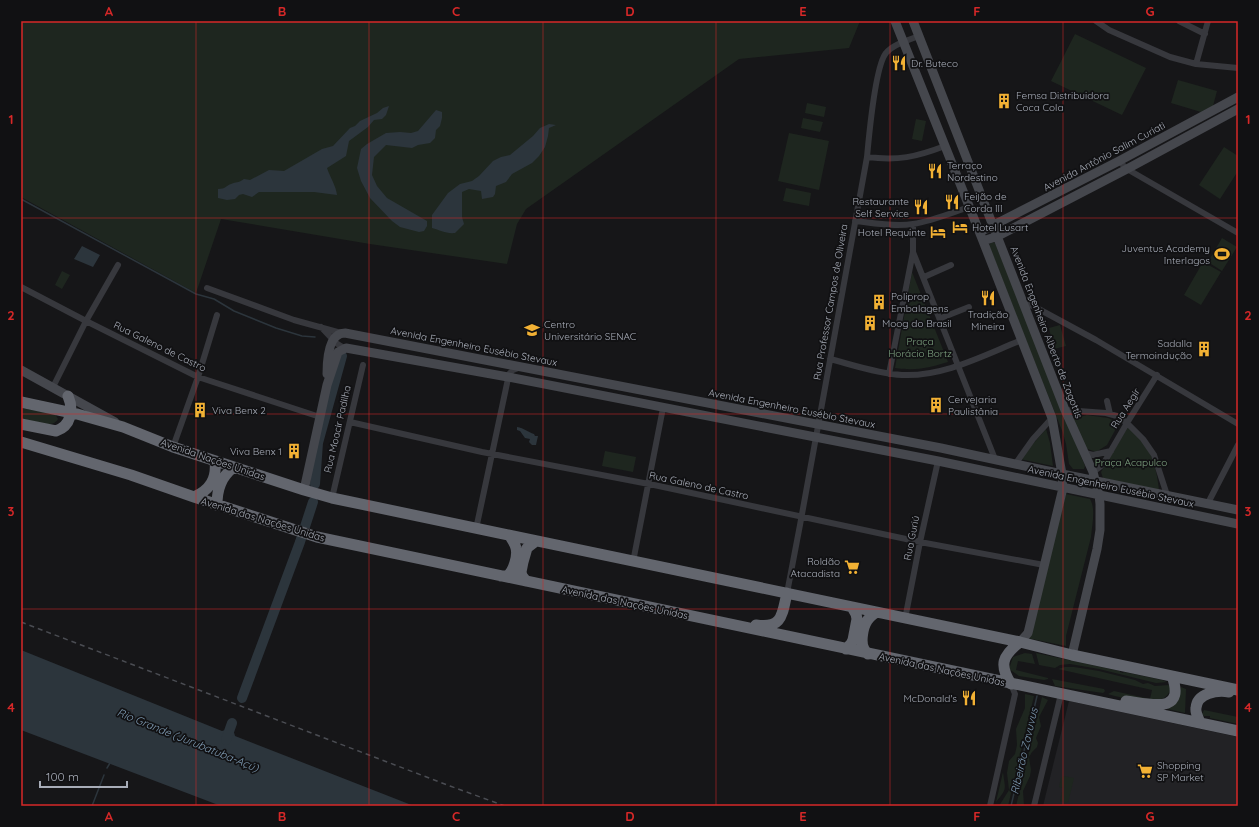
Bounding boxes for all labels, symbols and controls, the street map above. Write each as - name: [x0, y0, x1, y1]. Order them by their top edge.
- text: A: [105, 3, 114, 19]
- text: B: [278, 3, 286, 19]
- text: C: [452, 3, 460, 19]
- text: D: [625, 3, 635, 19]
- text: E: [799, 3, 807, 19]
- text: F: [973, 3, 981, 19]
- text: G: [1145, 3, 1155, 19]
- restaurant icon: Dr. Buteco: [890, 54, 908, 72]
- place label: Dr. Buteco: [911, 57, 958, 70]
- place label: Femsa Distribuidora Coca Cola: [1016, 89, 1109, 114]
- building icon: Femsa Distribuidora Coca Cola: [995, 92, 1013, 110]
- text: 1: [8, 111, 14, 127]
- text: 1: [1245, 111, 1251, 127]
- street label: Avenida Antônio Salim Curiati: [1041, 119, 1167, 194]
- place label: Terraço Nordestino: [947, 159, 998, 184]
- restaurant icon: Terraço Nordestino: [926, 162, 944, 180]
- place label: Feijão de Corda III: [964, 190, 1007, 215]
- restaurant icon: Feijão de Corda III: [943, 193, 961, 211]
- place label: Restaurante Self Service: [852, 195, 909, 220]
- restaurant icon: Restaurante Self Service: [912, 198, 930, 216]
- hotel icon: Hotel Lusart: [951, 218, 969, 236]
- place label: Hotel Lusart: [972, 221, 1029, 234]
- street label: Rua Professor Campos de Oliveira: [810, 223, 851, 381]
- hotel icon: Hotel Requinte: [929, 223, 947, 241]
- place label: Hotel Requinte: [858, 226, 926, 239]
- place label: Juventus Academy Interlagos: [1121, 242, 1210, 267]
- street label: Avenida Engenheiro Alberto de Zagottis: [1008, 244, 1086, 421]
- sports icon: Juventus Academy Interlagos: [1213, 245, 1231, 263]
- restaurant icon: Tradição Mineira: [979, 289, 997, 307]
- place label: Poliprop Embalagens: [891, 290, 949, 315]
- building icon: Poliprop Embalagens: [870, 293, 888, 311]
- text: 2: [7, 307, 15, 323]
- text: 2: [1244, 307, 1252, 323]
- place label: Tradição Mineira: [968, 308, 1008, 333]
- building icon: Moog do Brasil: [861, 314, 879, 332]
- place label: Moog do Brasil: [882, 317, 952, 330]
- street label: Rua Galeno de Castro: [111, 318, 208, 375]
- place label: Centro Universitário SENAC: [544, 318, 637, 343]
- school or university icon: Centro Universitário SENAC: [523, 321, 541, 339]
- street label: Avenida Engenheiro Eusébio Stevaux: [389, 324, 559, 369]
- park label: Praça Horácio Bortz: [888, 335, 952, 360]
- place label: Sadalla Termoindução: [1125, 337, 1192, 362]
- building icon: Sadalla Termoindução: [1195, 340, 1213, 358]
- street label: Rua Moacir Padilha: [321, 384, 354, 474]
- street label: Rua Aegir: [1108, 385, 1143, 431]
- street label: Avenida Engenheiro Eusébio Stevaux: [707, 386, 877, 431]
- place label: Cervejaria Paulistânia: [948, 393, 998, 418]
- building icon: Cervejaria Paulistânia: [927, 396, 945, 414]
- building icon: Viva Benx 2: [191, 401, 209, 419]
- place label: Viva Benx 2: [212, 404, 266, 417]
- street label: Avenida Nações Unidas: [159, 436, 267, 484]
- building icon: Viva Benx 1: [285, 442, 303, 460]
- place label: Viva Benx 1: [230, 445, 282, 458]
- park label: Praça Acapulco: [1095, 456, 1167, 469]
- street label: Avenida Engenheiro Eusébio Stevaux: [1027, 463, 1195, 511]
- street label: Rua Galeno de Castro: [648, 469, 750, 502]
- street label: Avenida das Nações Unidas: [199, 494, 327, 545]
- text: 3: [8, 503, 15, 519]
- text: 3: [1245, 503, 1252, 519]
- street label: Rua Guriú: [901, 515, 922, 562]
- place label: Roldão Atacadista: [791, 555, 840, 580]
- supermarket icon: Roldão Atacadista: [843, 558, 861, 576]
- street label: Avenida das Nações Unidas: [561, 583, 690, 622]
- street label: Avenida das Nações Unidas: [878, 650, 1007, 689]
- restaurant icon: McDonald's: [960, 689, 978, 707]
- place label: McDonald's: [904, 692, 957, 705]
- text: 4: [7, 699, 15, 715]
- text: 4: [1244, 699, 1252, 715]
- water label: Rio Grande (Jurubatuba-Açú): [115, 705, 262, 775]
- water label: Ribeirão Zavuvus: [1007, 706, 1041, 796]
- place label: Shopping SP Market: [1157, 759, 1204, 784]
- supermarket icon: Shopping SP Market: [1136, 762, 1154, 780]
- scale bar: [40, 763, 127, 789]
- text: 100 m: [46, 769, 79, 784]
- text: A: [105, 808, 114, 824]
- text: B: [278, 808, 286, 824]
- text: C: [452, 808, 460, 824]
- text: D: [625, 808, 635, 824]
- text: E: [799, 808, 807, 824]
- text: F: [973, 808, 981, 824]
- text: G: [1145, 808, 1155, 824]

